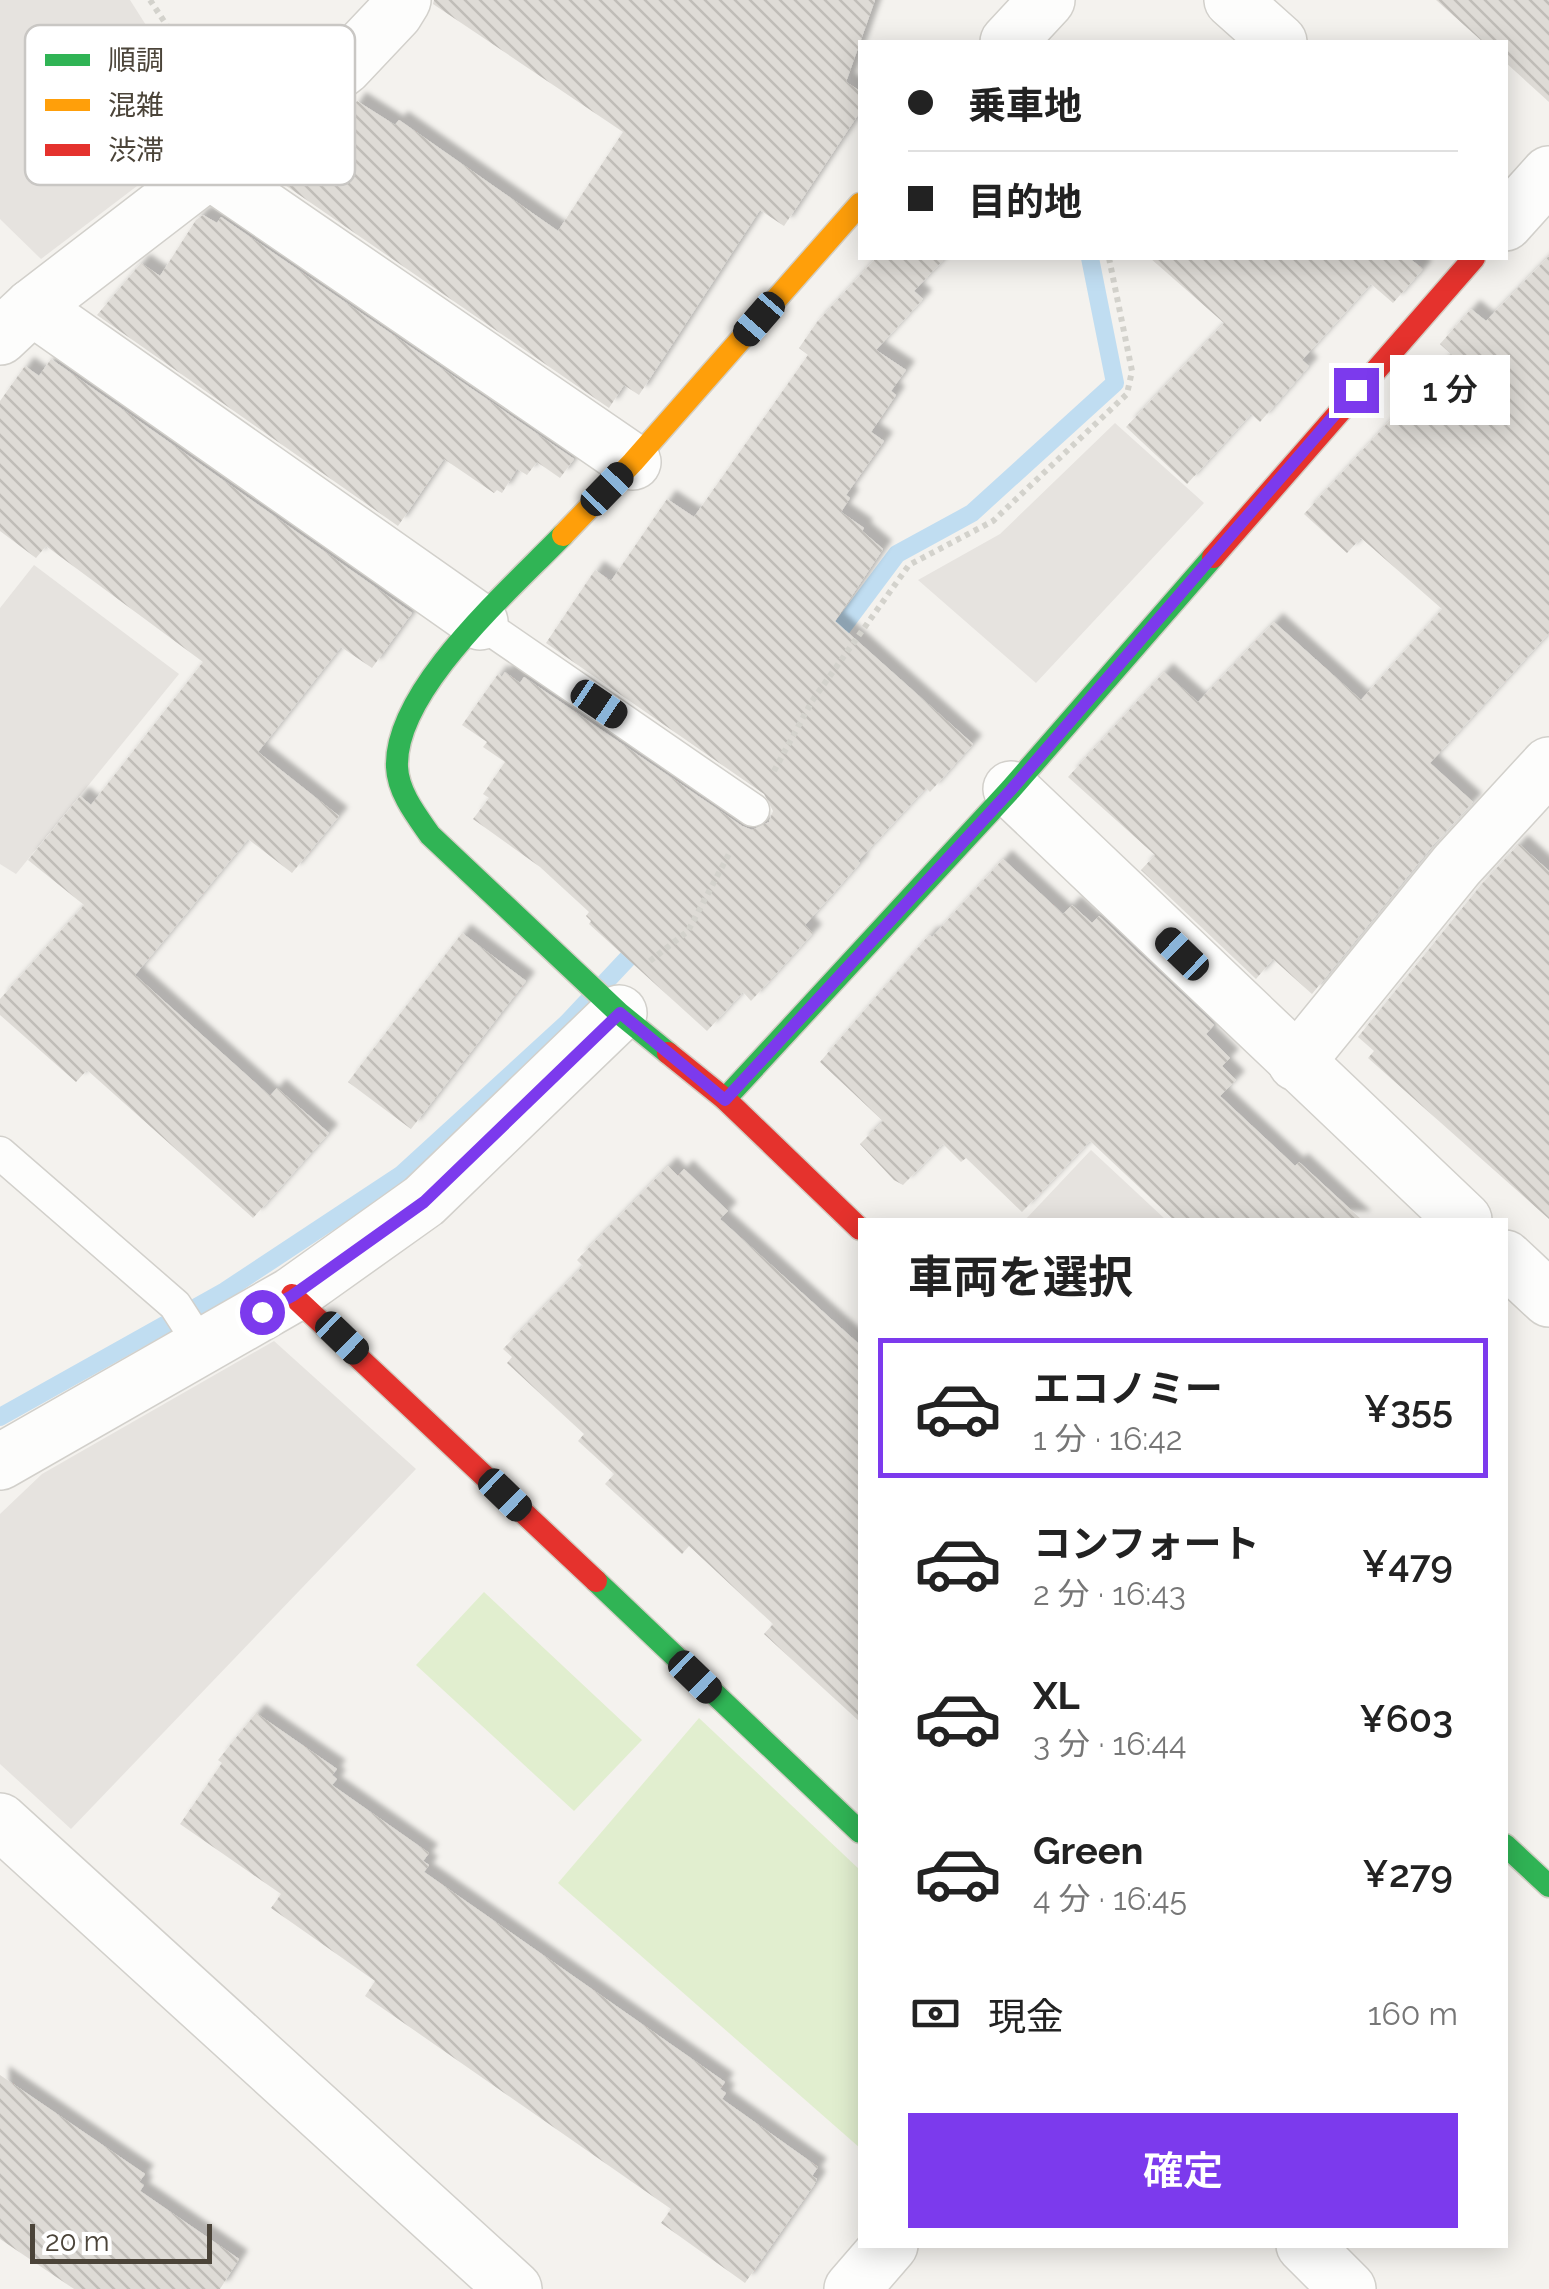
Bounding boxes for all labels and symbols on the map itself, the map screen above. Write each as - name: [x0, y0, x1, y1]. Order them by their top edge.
- legend: [25, 25, 355, 185]
- text: 順調: [108, 44, 164, 77]
- text: 混雑: [108, 89, 164, 122]
- text: 渋滞: [108, 134, 164, 167]
- car: [728, 287, 790, 351]
- callout: 1 分: [1391, 355, 1511, 425]
- route end: [1334, 368, 1379, 413]
- car: [575, 457, 639, 521]
- car: [566, 675, 632, 733]
- car: [1150, 922, 1214, 986]
- route start: [240, 1290, 285, 1335]
- car: [310, 1306, 374, 1370]
- car: [473, 1463, 537, 1527]
- car: [663, 1645, 727, 1709]
- scale bar: [30, 2219, 212, 2264]

